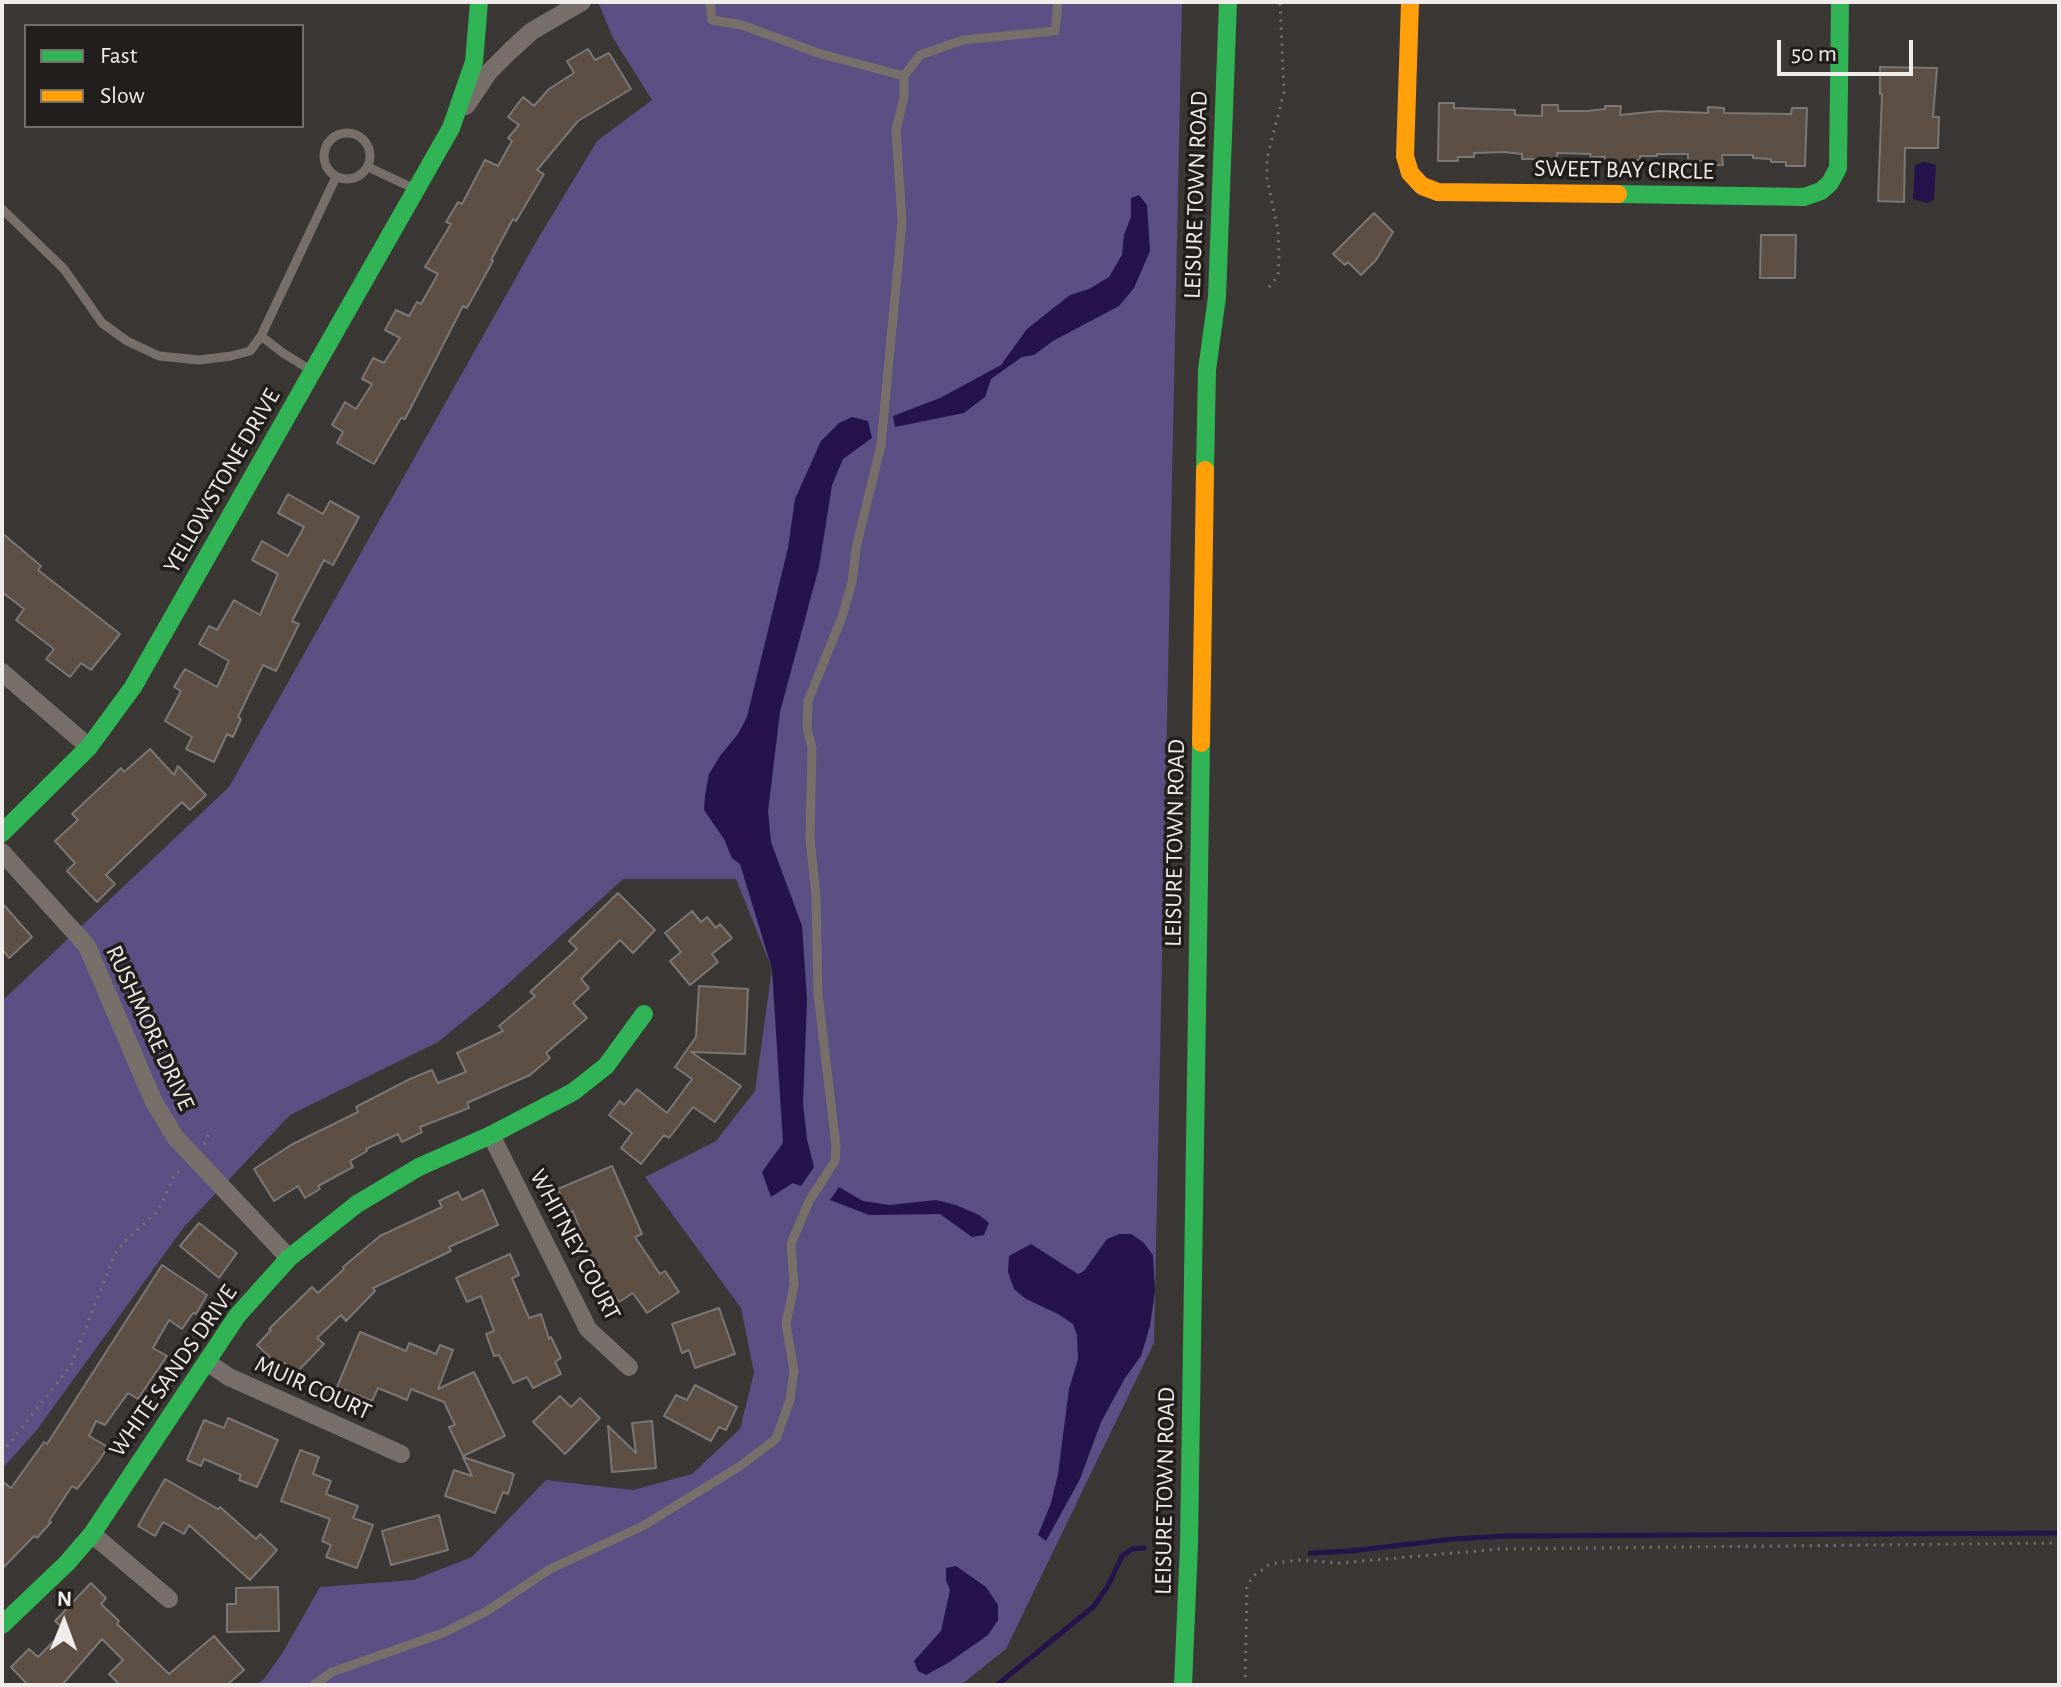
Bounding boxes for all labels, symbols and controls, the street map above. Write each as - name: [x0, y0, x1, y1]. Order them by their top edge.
- legend: [24, 24, 304, 128]
- scale bar: [1781, 24, 1917, 74]
- text: 50 m: [1791, 42, 1837, 66]
- text: Fast: [100, 44, 137, 68]
- text: Slow: [100, 84, 145, 108]
- street label: LEISURE TOWN ROAD: [1178, 91, 1214, 299]
- street label: SWEET BAY CIRCLE: [1534, 154, 1714, 186]
- street label: YELLOWSTONE DRIVE: [157, 384, 287, 578]
- street label: LEISURE TOWN ROAD: [1159, 739, 1191, 947]
- street label: RUSHMORE DRIVE: [99, 941, 201, 1115]
- street label: WHITNEY COURT: [523, 1164, 627, 1326]
- street label: WHITE SANDS DRIVE: [103, 1279, 243, 1463]
- street label: MUIR COURT: [250, 1350, 376, 1426]
- street label: LEISURE TOWN ROAD: [1149, 1387, 1181, 1595]
- north arrow: [24, 1583, 104, 1663]
- text: N: [57, 1588, 72, 1610]

